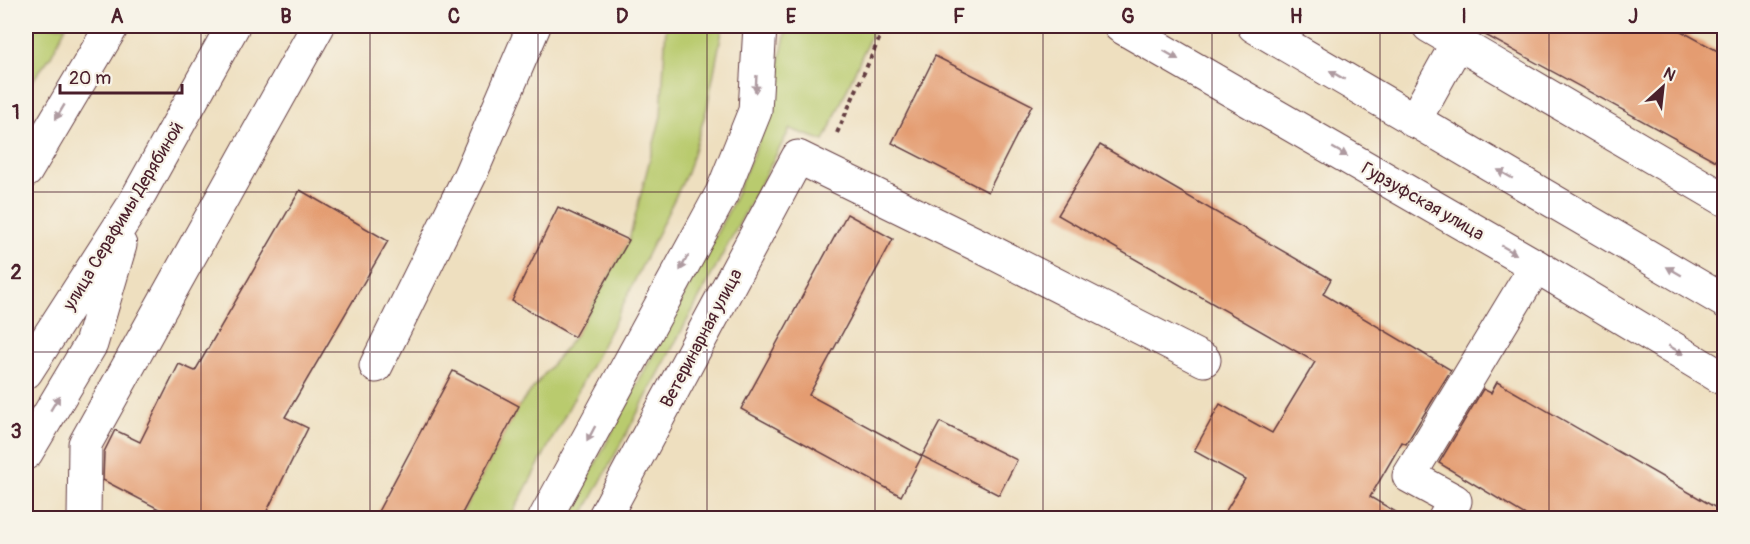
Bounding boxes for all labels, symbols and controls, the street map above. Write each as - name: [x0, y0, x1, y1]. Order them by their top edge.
- text: A: [111, 4, 124, 29]
- text: B: [280, 4, 292, 29]
- text: C: [448, 4, 460, 29]
- text: D: [616, 4, 629, 29]
- text: E: [786, 4, 797, 29]
- text: F: [953, 4, 965, 29]
- text: G: [1121, 4, 1135, 29]
- text: H: [1290, 4, 1303, 29]
- text: I: [1461, 4, 1467, 29]
- text: J: [1628, 4, 1638, 29]
- one-way arrow: [1163, 50, 1180, 60]
- scale bar: [60, 57, 182, 95]
- north arrow: [1633, 57, 1693, 117]
- text: N: [1660, 63, 1679, 86]
- text: 20 m: [69, 67, 111, 90]
- one-way arrow: [1328, 70, 1345, 80]
- one-way arrow: [752, 74, 761, 93]
- text: 1: [12, 100, 20, 125]
- one-way arrow: [55, 104, 66, 120]
- street label: улица Серафимы Дерябиной: [57, 118, 189, 316]
- one-way arrow: [1332, 147, 1348, 158]
- street label: Гурзуфская улица: [1357, 157, 1488, 246]
- one-way arrow: [1497, 168, 1513, 179]
- one-way arrow: [1501, 245, 1518, 255]
- one-way arrow: [679, 255, 689, 272]
- text: 2: [10, 260, 22, 285]
- street label: Ветеринарная улица: [655, 265, 748, 412]
- one-way arrow: [1666, 266, 1682, 277]
- one-way arrow: [1668, 344, 1684, 355]
- one-way arrow: [50, 395, 61, 411]
- text: 3: [10, 419, 22, 444]
- one-way arrow: [586, 426, 596, 443]

